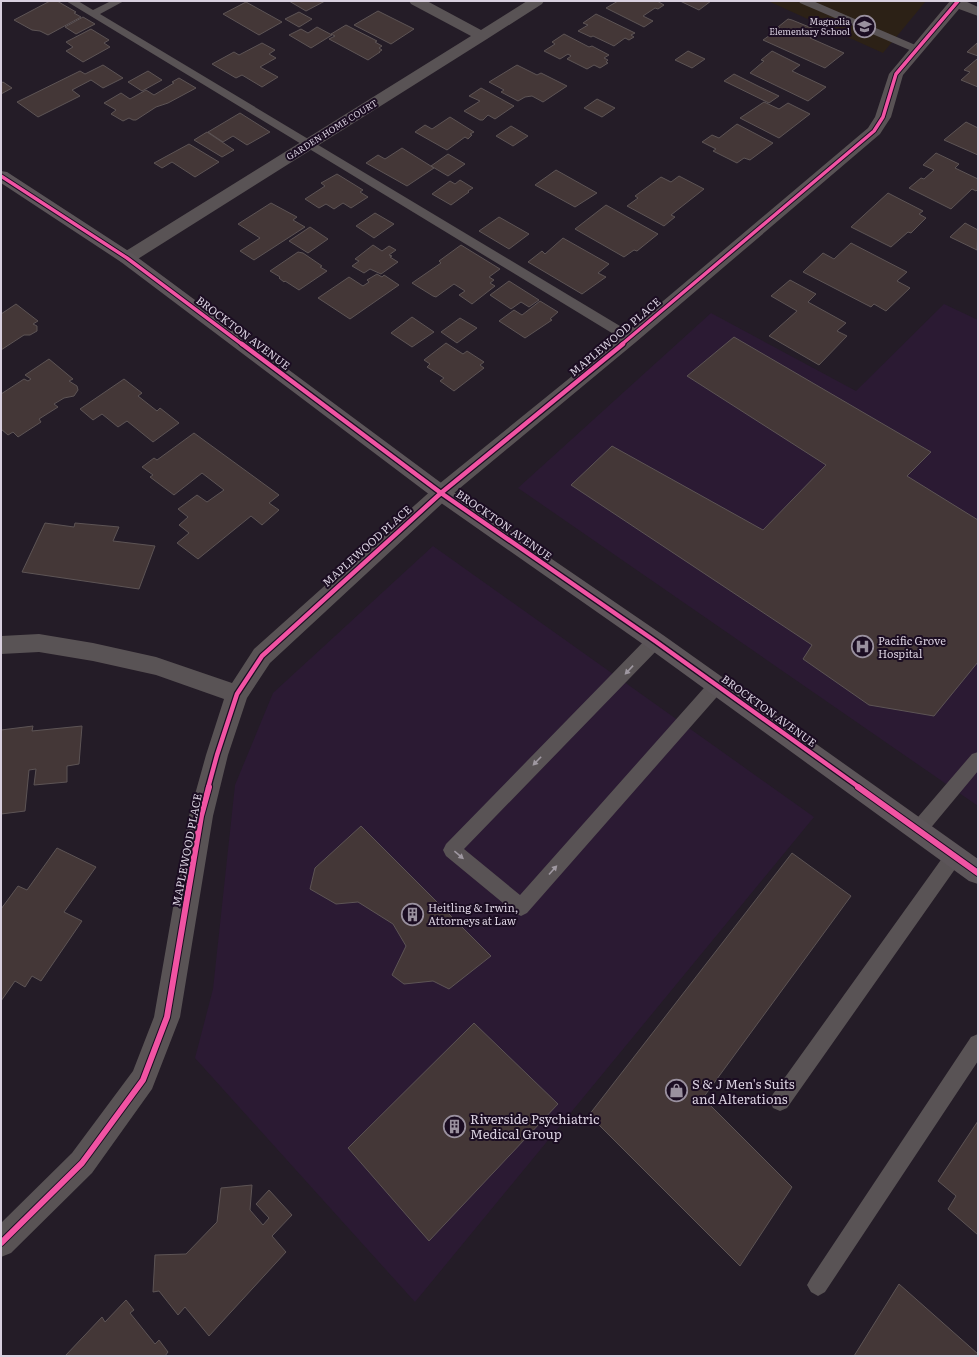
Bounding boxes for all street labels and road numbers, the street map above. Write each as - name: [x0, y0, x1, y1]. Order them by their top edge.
- street label: GARDEN HOME COURT: [283, 95, 380, 163]
- street label: BROCKTON AVENUE: [193, 292, 294, 373]
- street label: MAPLEWOOD PLACE: [565, 293, 664, 379]
- street label: BROCKTON AVENUE: [453, 485, 556, 563]
- street label: MAPLEWOOD PLACE: [318, 501, 414, 590]
- street label: BROCKTON AVENUE: [719, 670, 820, 750]
- street label: MAPLEWOOD PLACE: [167, 792, 205, 908]

